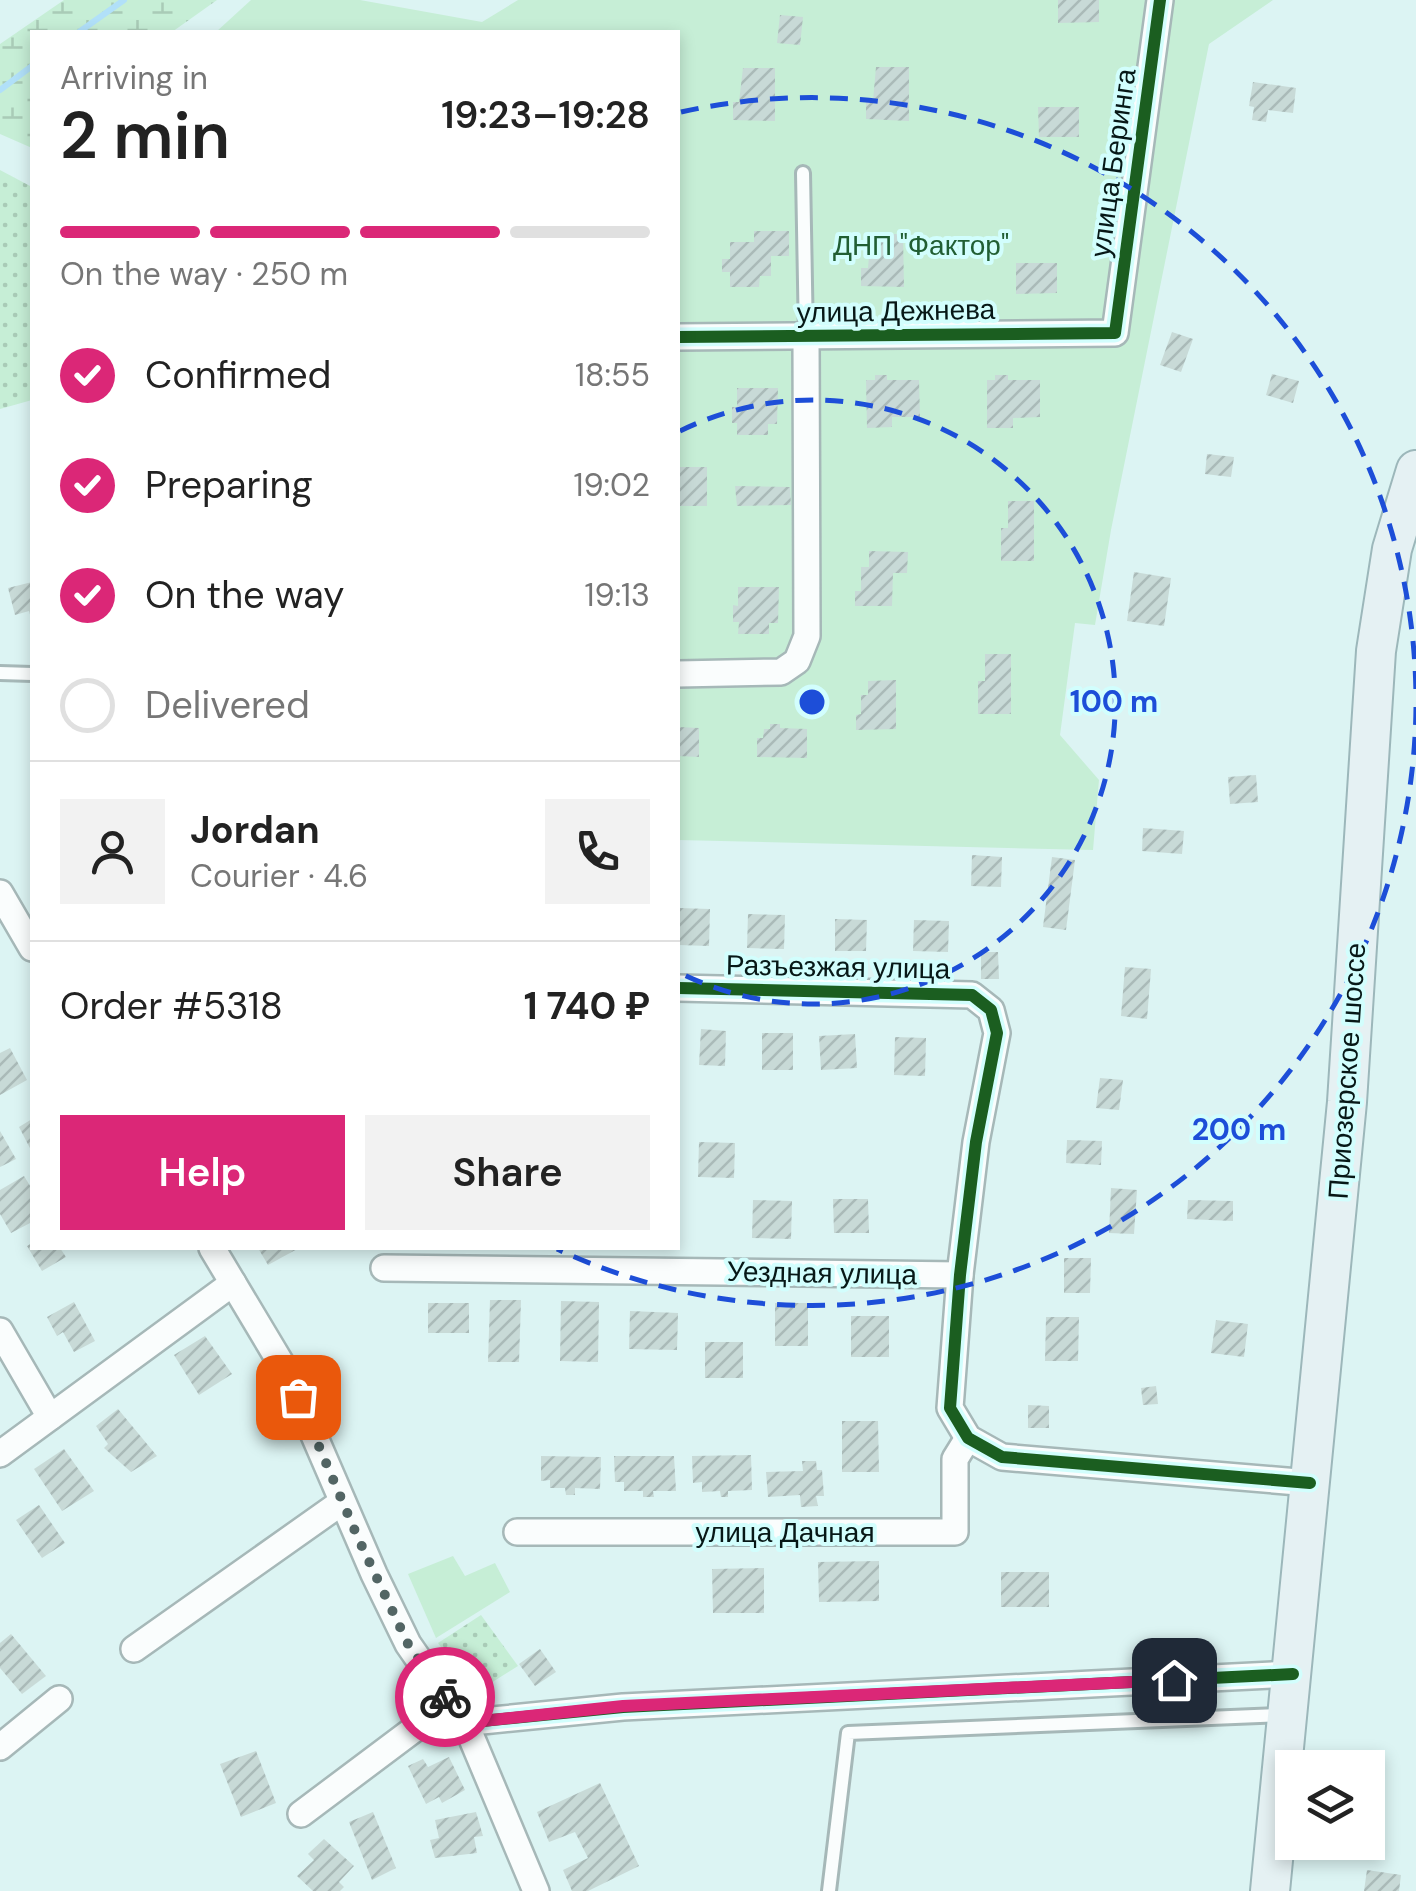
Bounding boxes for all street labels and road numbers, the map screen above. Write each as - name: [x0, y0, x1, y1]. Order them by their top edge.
- street label: улица Беринга: [1081, 66, 1145, 260]
- street label: улица Дежнева: [796, 291, 996, 331]
- street label: Приозерское шоссе: [1320, 942, 1374, 1200]
- street label: Разъезжая улица: [725, 947, 951, 987]
- street label: Уездная улица: [727, 1253, 918, 1293]
- street label: улица Дачная: [695, 1514, 875, 1551]

